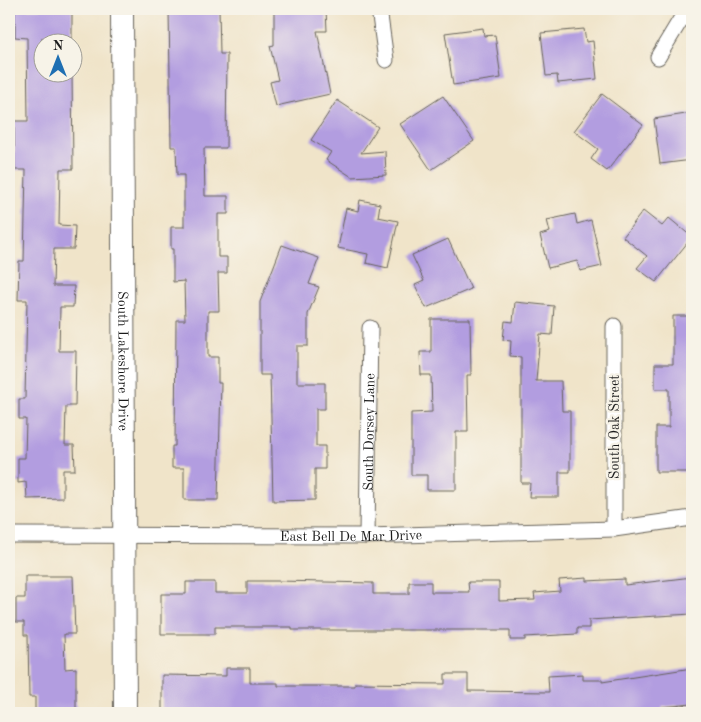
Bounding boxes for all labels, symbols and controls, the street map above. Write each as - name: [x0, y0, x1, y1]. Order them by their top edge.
- north arrow: [32, 32, 82, 82]
- text: N: [53, 39, 64, 53]
- street label: South Lakeshore Drive: [115, 291, 130, 431]
- street label: South Dorsey Lane: [362, 373, 377, 491]
- street label: South Oak Street: [608, 375, 622, 479]
- street label: East Bell De Mar Drive: [280, 528, 422, 544]

